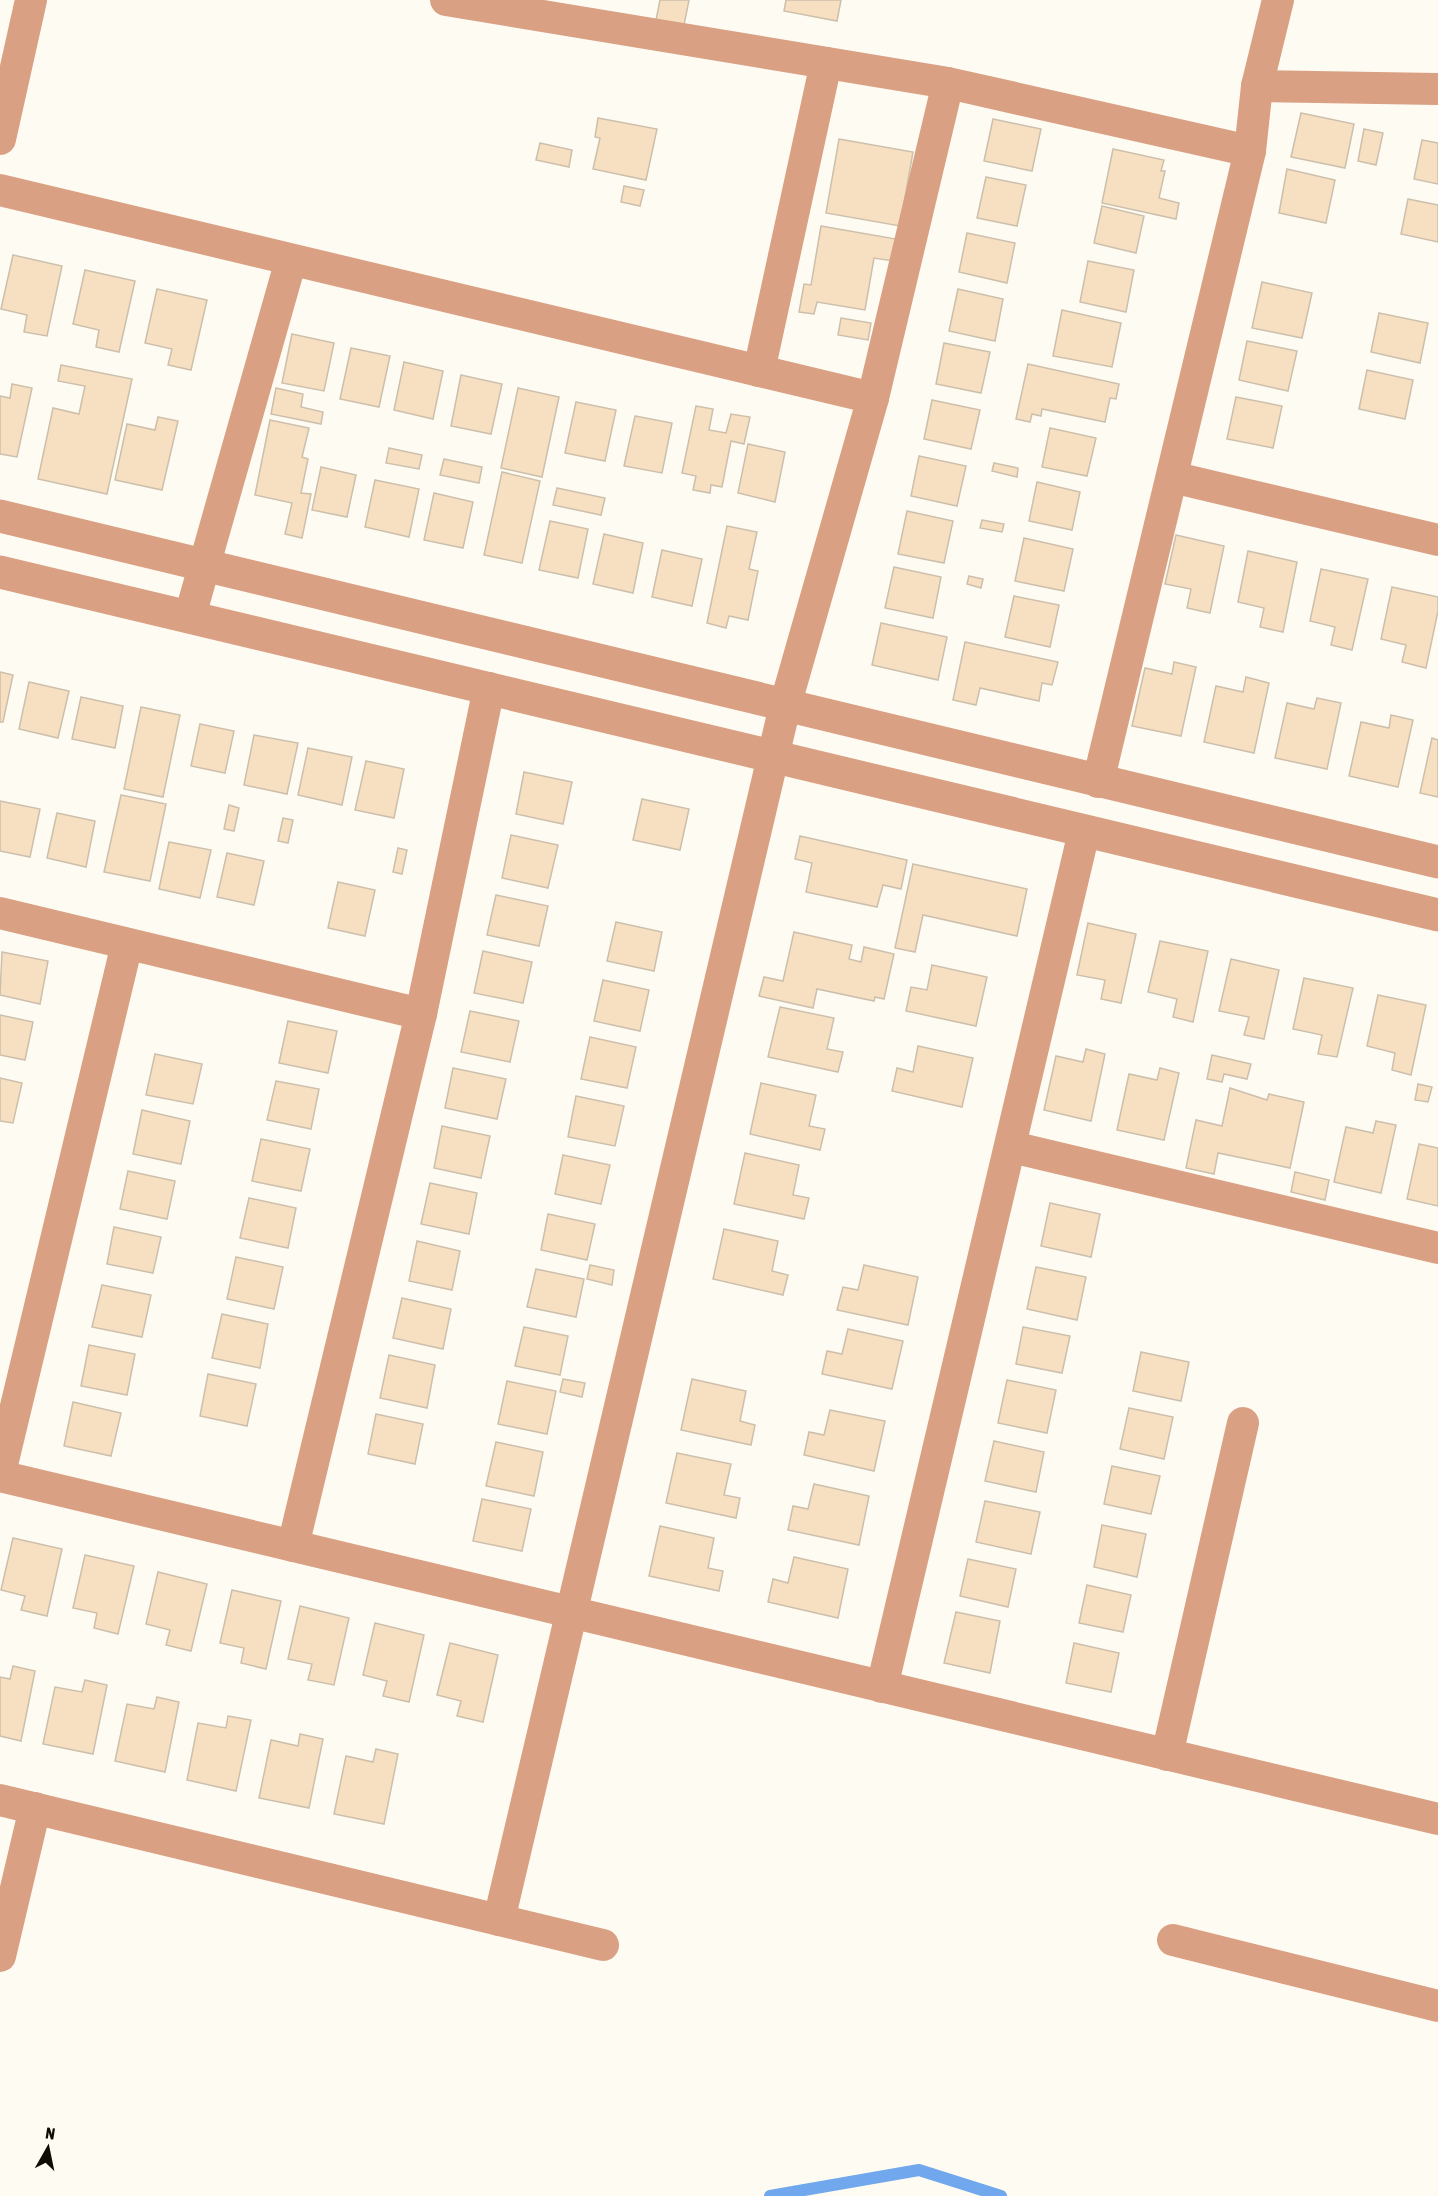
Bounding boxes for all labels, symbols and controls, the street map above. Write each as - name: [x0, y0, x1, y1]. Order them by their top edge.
- north arrow: [18, 2118, 78, 2178]
- text: N: [44, 2124, 56, 2143]

